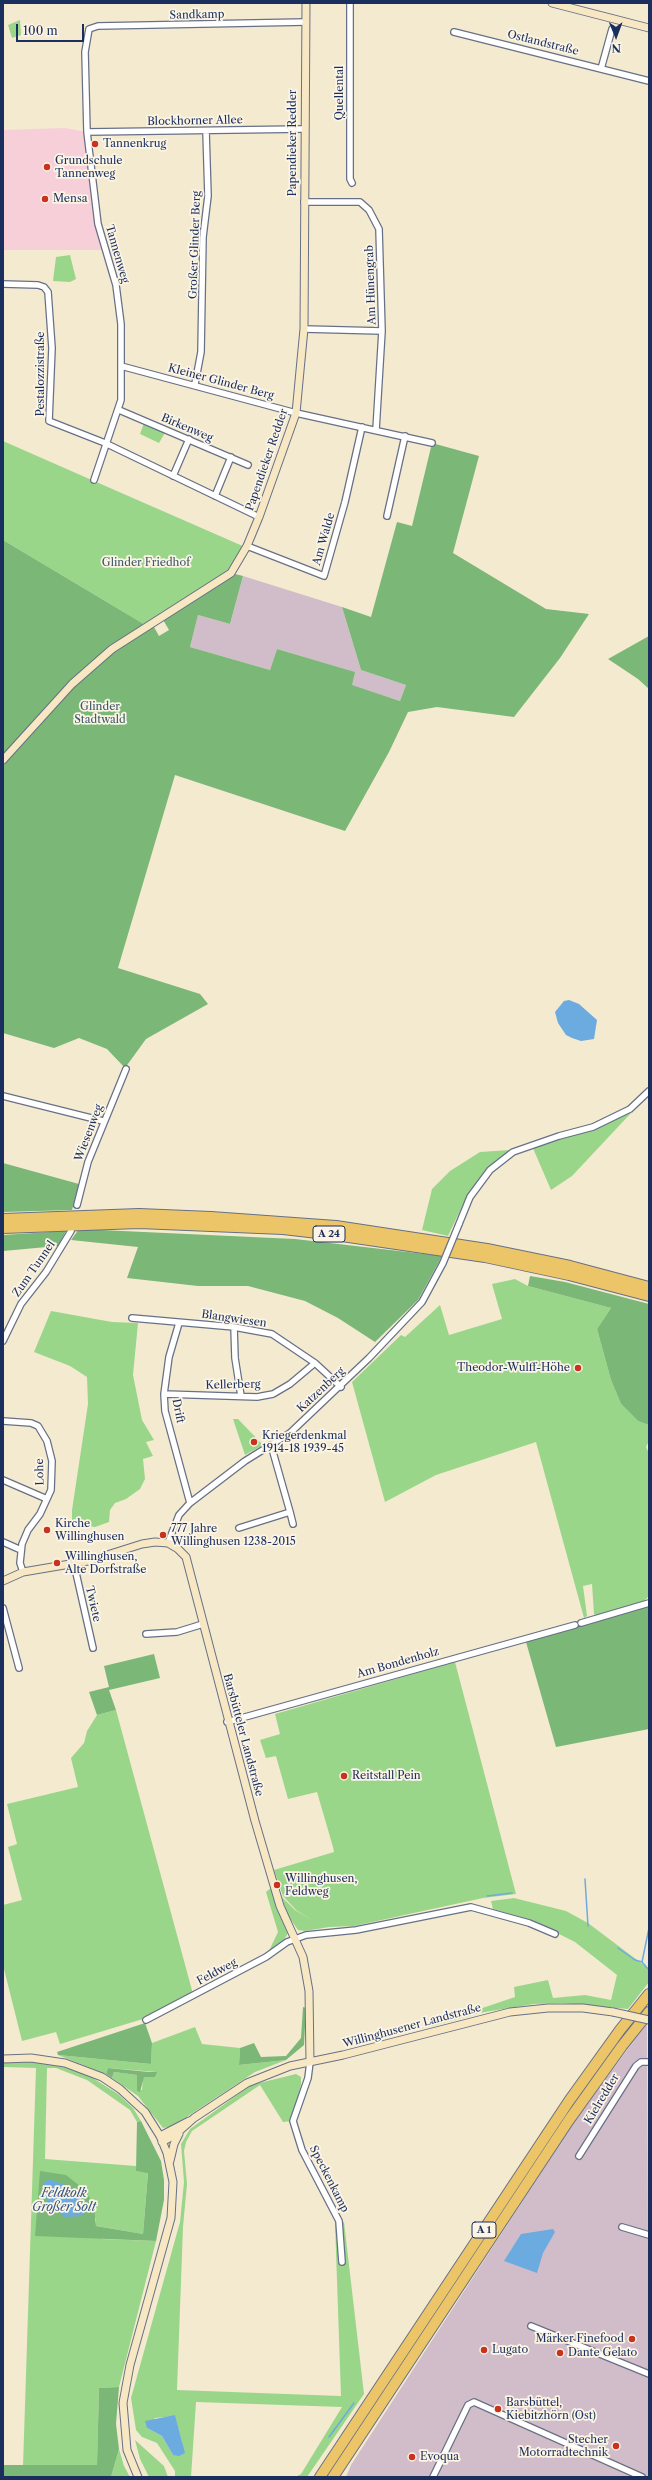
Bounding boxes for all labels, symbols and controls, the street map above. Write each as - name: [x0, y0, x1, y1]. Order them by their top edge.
- street label: Sandkamp: [169, 8, 225, 22]
- scale bar: [18, 16, 86, 42]
- north arrow: [596, 16, 636, 56]
- text: 100 m: [23, 23, 58, 38]
- street label: Ostlandstraße: [506, 28, 580, 58]
- text: N: [611, 41, 621, 55]
- street label: Quellental: [333, 66, 347, 120]
- street label: Papendieker Redder: [286, 90, 300, 196]
- street label: Blockhorner Allee: [147, 114, 243, 128]
- place label: Tannenkrug: [103, 137, 166, 151]
- marker: Tannenkrug: [90, 139, 100, 149]
- place label: Grundschule Tannenweg: [55, 154, 123, 180]
- marker: Grundschule Tannenweg: [42, 162, 52, 172]
- street label: Großer Glinder Berg: [187, 191, 203, 299]
- place label: Mensa: [53, 192, 87, 206]
- marker: Mensa: [40, 194, 50, 204]
- street label: Tannenweg: [102, 223, 132, 285]
- street label: Am Hünengrab: [363, 245, 379, 325]
- street label: Pestalozzistraße: [34, 331, 48, 417]
- street label: Kleiner Glinder Berg: [167, 362, 275, 402]
- street label: Papendieker Redder: [243, 407, 291, 513]
- street label: Birkenweg: [159, 411, 215, 445]
- street label: Am Walde: [310, 511, 338, 567]
- park label: Glinder Friedhof: [102, 556, 190, 570]
- park label: Glinder Stadtwald: [74, 700, 126, 726]
- street label: Wiesenweg: [72, 1103, 106, 1163]
- road number: A 24: [313, 1226, 345, 1242]
- street label: Zum Tunnel: [10, 1239, 58, 1299]
- street label: Blangwiesen: [200, 1308, 268, 1330]
- place label: Theodor-Wulff-Höhe: [457, 1361, 570, 1375]
- marker: Theodor-Wulff-Höhe: [573, 1363, 583, 1373]
- street label: Katzenberg: [295, 1365, 347, 1415]
- street label: Kellerberg: [205, 1378, 261, 1392]
- street label: Drift: [169, 1398, 187, 1424]
- place label: Kriegerdenkmal 1914-18 1939-45: [262, 1429, 347, 1455]
- marker: Kriegerdenkmal 1914-18 1939-45: [249, 1437, 259, 1447]
- street label: Lohe: [33, 1458, 47, 1486]
- place label: Kirche Willinghusen: [55, 1517, 124, 1543]
- place label: 777 Jahre Willinghusen 1238-2015: [171, 1522, 296, 1548]
- marker: Kirche Willinghusen: [42, 1525, 52, 1535]
- marker: 777 Jahre Willinghusen 1238-2015: [158, 1530, 168, 1540]
- place label: Willinghusen, Alte Dorfstraße: [65, 1550, 146, 1576]
- marker: Willinghusen, Alte Dorfstraße: [52, 1558, 62, 1568]
- street label: Twiete: [82, 1585, 104, 1623]
- street label: Am Bondenholz: [355, 1645, 441, 1681]
- street label: Barsbütteler Landstraße: [220, 1672, 266, 1798]
- place label: Reitstall Pein: [352, 1769, 421, 1783]
- marker: Reitstall Pein: [339, 1771, 349, 1781]
- place label: Willinghusen, Feldweg: [285, 1872, 357, 1898]
- marker: Willinghusen, Feldweg: [272, 1880, 282, 1890]
- street label: Feldweg: [195, 1956, 239, 1988]
- street label: Willinghusener Landstraße: [341, 2001, 483, 2051]
- street label: Kielredder: [582, 2072, 622, 2126]
- street label: Speckenkamp: [307, 2143, 351, 2215]
- water label: Feldkolk Großer Solt: [32, 2187, 96, 2215]
- road number: A 1: [472, 2222, 496, 2238]
- place label: Märker Finefood: [535, 2332, 624, 2346]
- marker: Märker Finefood: [627, 2334, 637, 2344]
- place label: Lugato: [492, 2343, 528, 2357]
- marker: Lugato: [479, 2345, 489, 2355]
- place label: Dante Gelato: [568, 2346, 637, 2360]
- marker: Dante Gelato: [555, 2348, 565, 2358]
- place label: Barsbüttel, Kiebitzhörn (Ost): [506, 2396, 596, 2422]
- marker: Barsbüttel, Kiebitzhörn (Ost): [493, 2404, 503, 2414]
- place label: Stecher Motorradtechnik: [519, 2433, 608, 2459]
- marker: Stecher Motorradtechnik: [611, 2441, 621, 2451]
- place label: Evoqua: [420, 2450, 459, 2464]
- marker: Evoqua: [407, 2452, 417, 2462]

